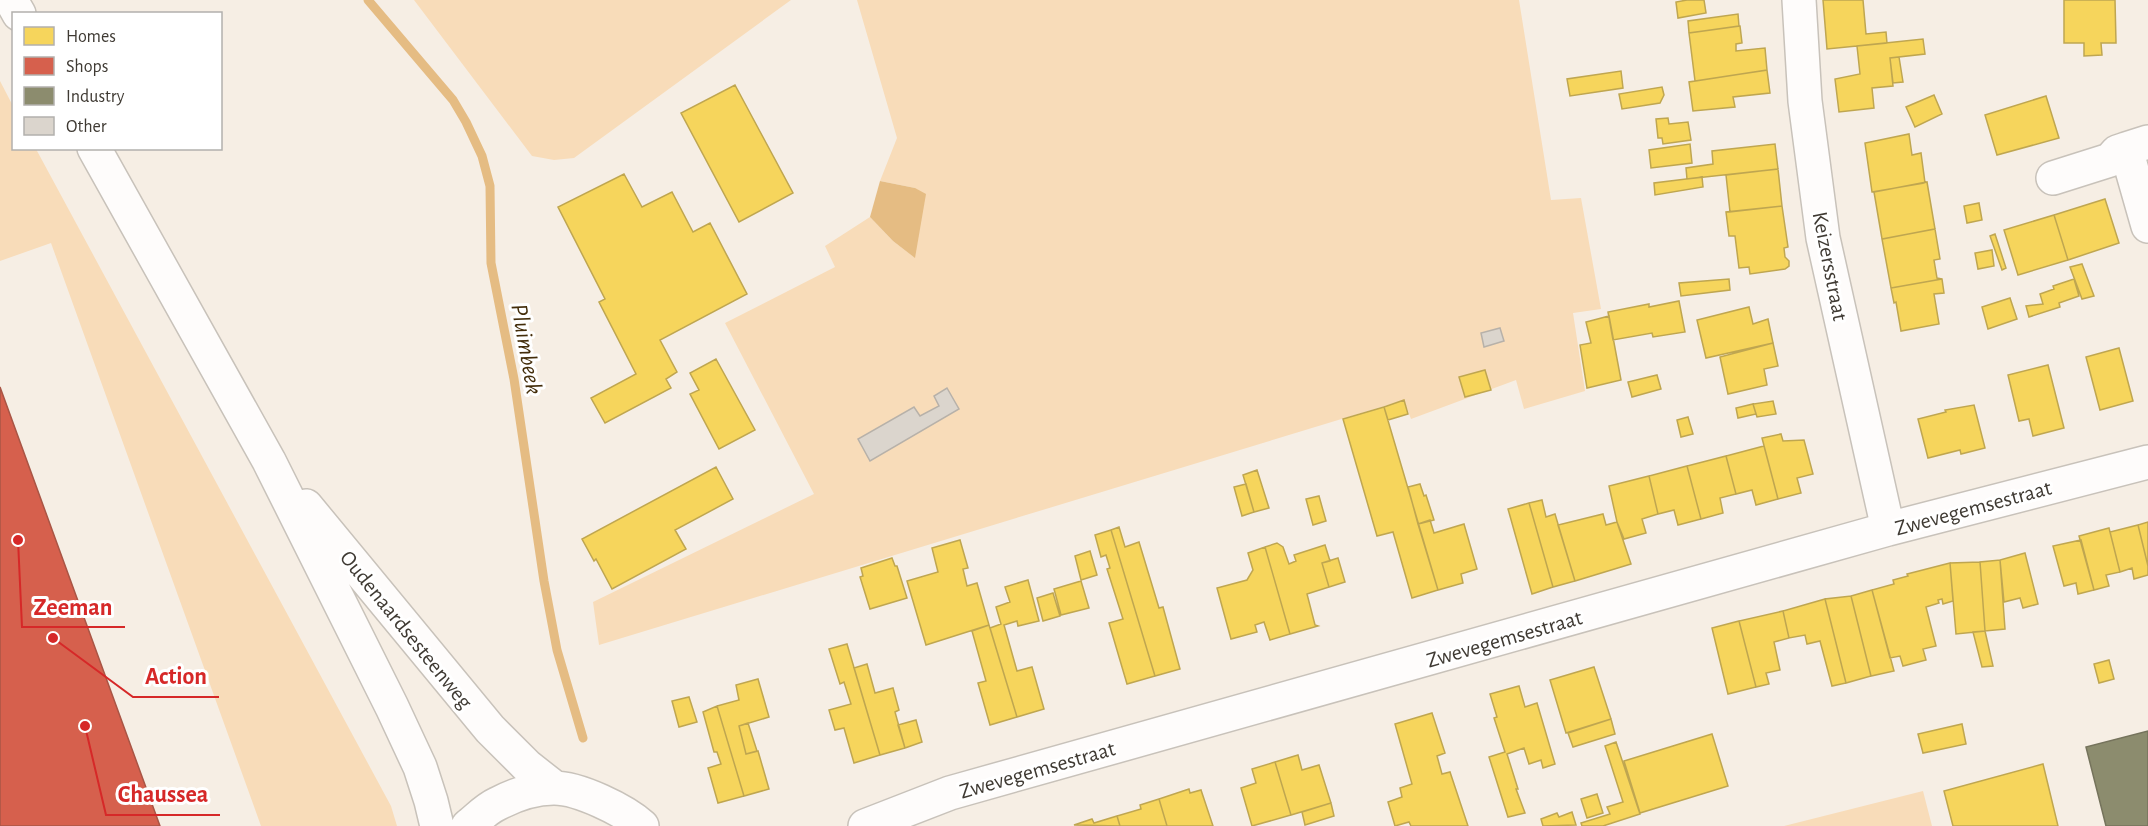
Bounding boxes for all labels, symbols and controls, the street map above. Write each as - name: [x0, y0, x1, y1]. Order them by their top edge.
- legend: [12, 12, 222, 150]
- text: Homes: [66, 28, 116, 46]
- text: Shops: [66, 58, 108, 76]
- text: Industry: [66, 88, 125, 106]
- text: Other: [66, 118, 107, 136]
- street label: Keizersstraat: [1809, 210, 1851, 323]
- water label: Pluimbeek: [506, 302, 546, 396]
- street label: Zwevegemsestraat: [1893, 477, 2054, 539]
- street label: Oudenaardsesteenweg: [336, 546, 477, 713]
- callout: Zeeman: [22, 585, 125, 627]
- text: Zeeman: [34, 596, 112, 620]
- street label: Zwevegemsestraat: [1424, 606, 1585, 672]
- callout: Action: [133, 655, 219, 697]
- text: Action: [145, 665, 207, 689]
- street label: Zwevegemsestraat: [957, 737, 1118, 803]
- callout: Chaussea: [106, 773, 220, 815]
- text: Chaussea: [118, 783, 208, 807]

